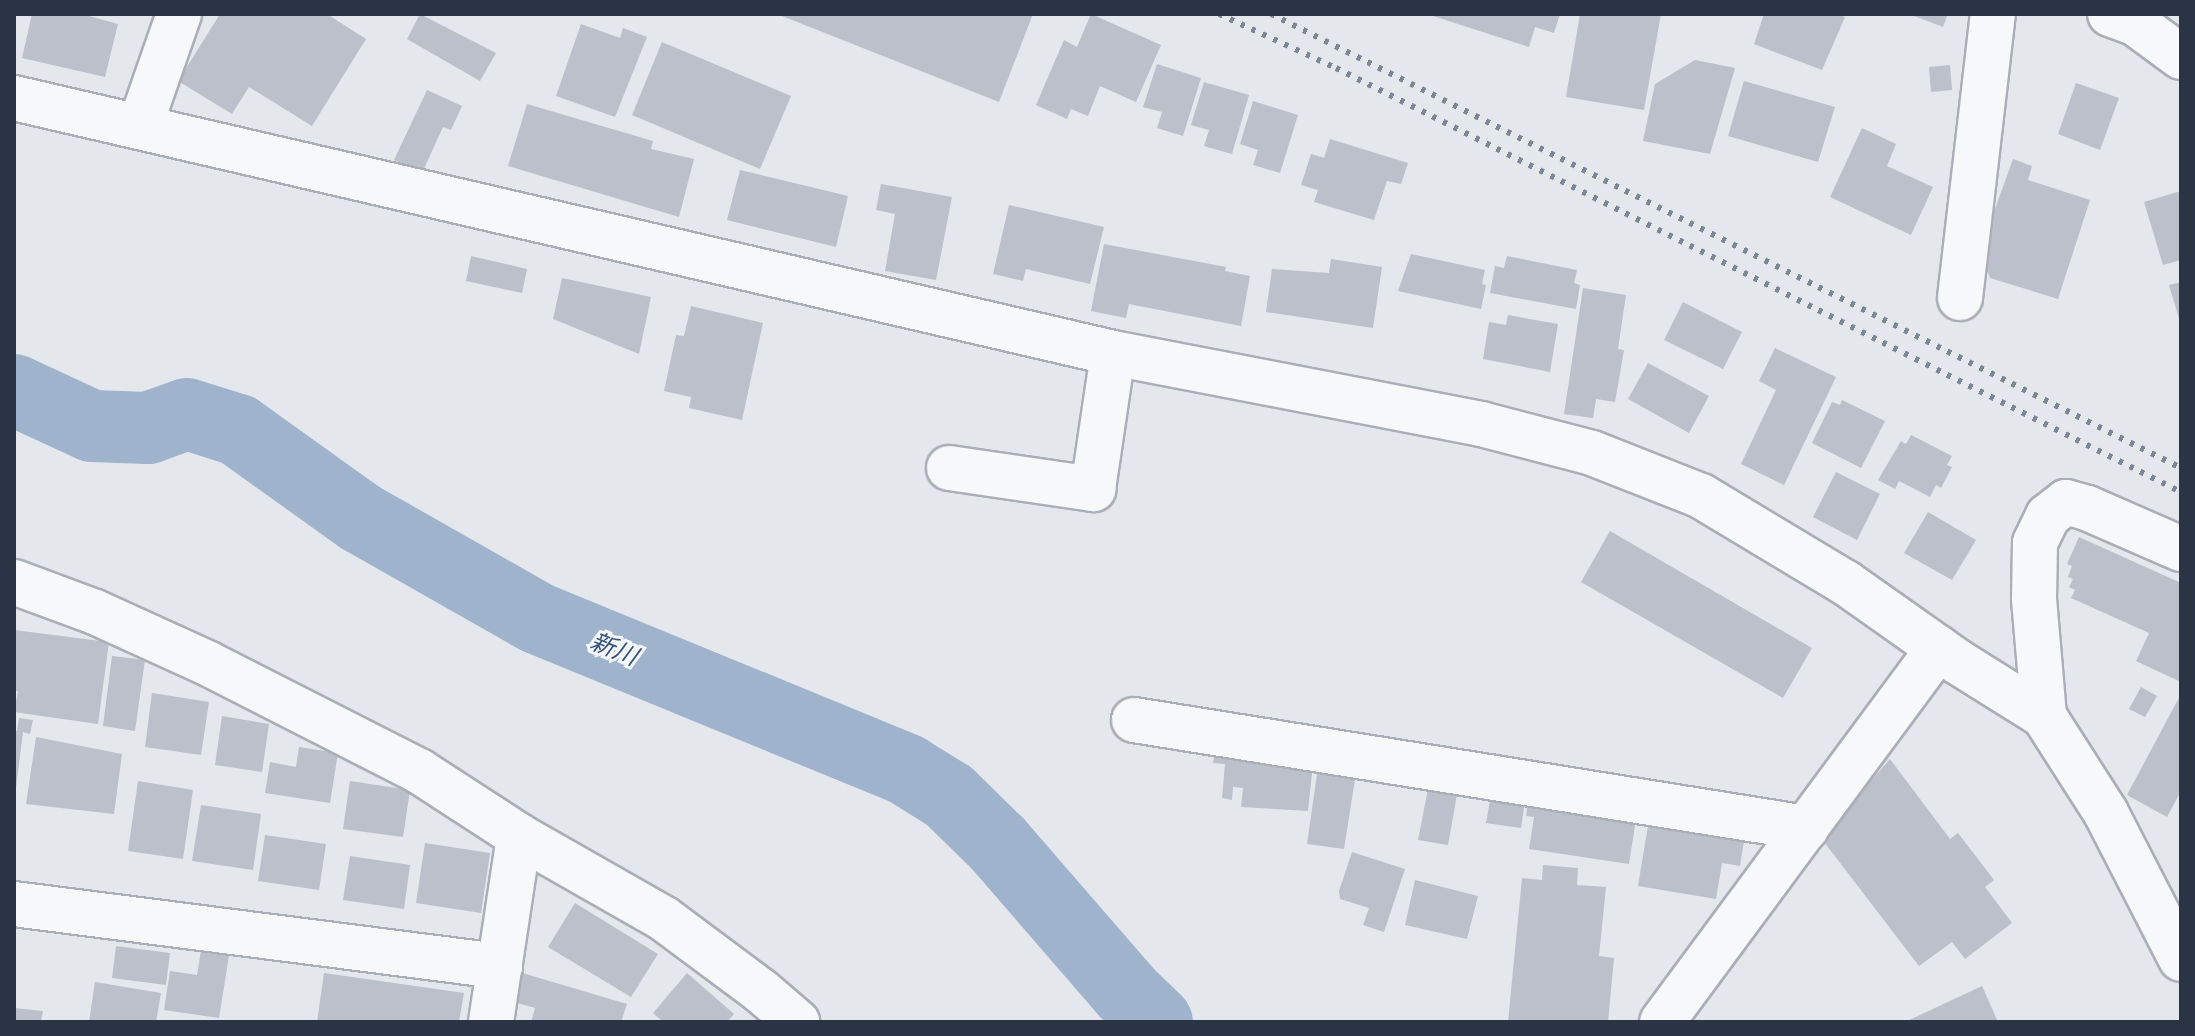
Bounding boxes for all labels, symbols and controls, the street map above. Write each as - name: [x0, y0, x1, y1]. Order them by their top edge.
- water label: 新川: [586, 627, 642, 671]

